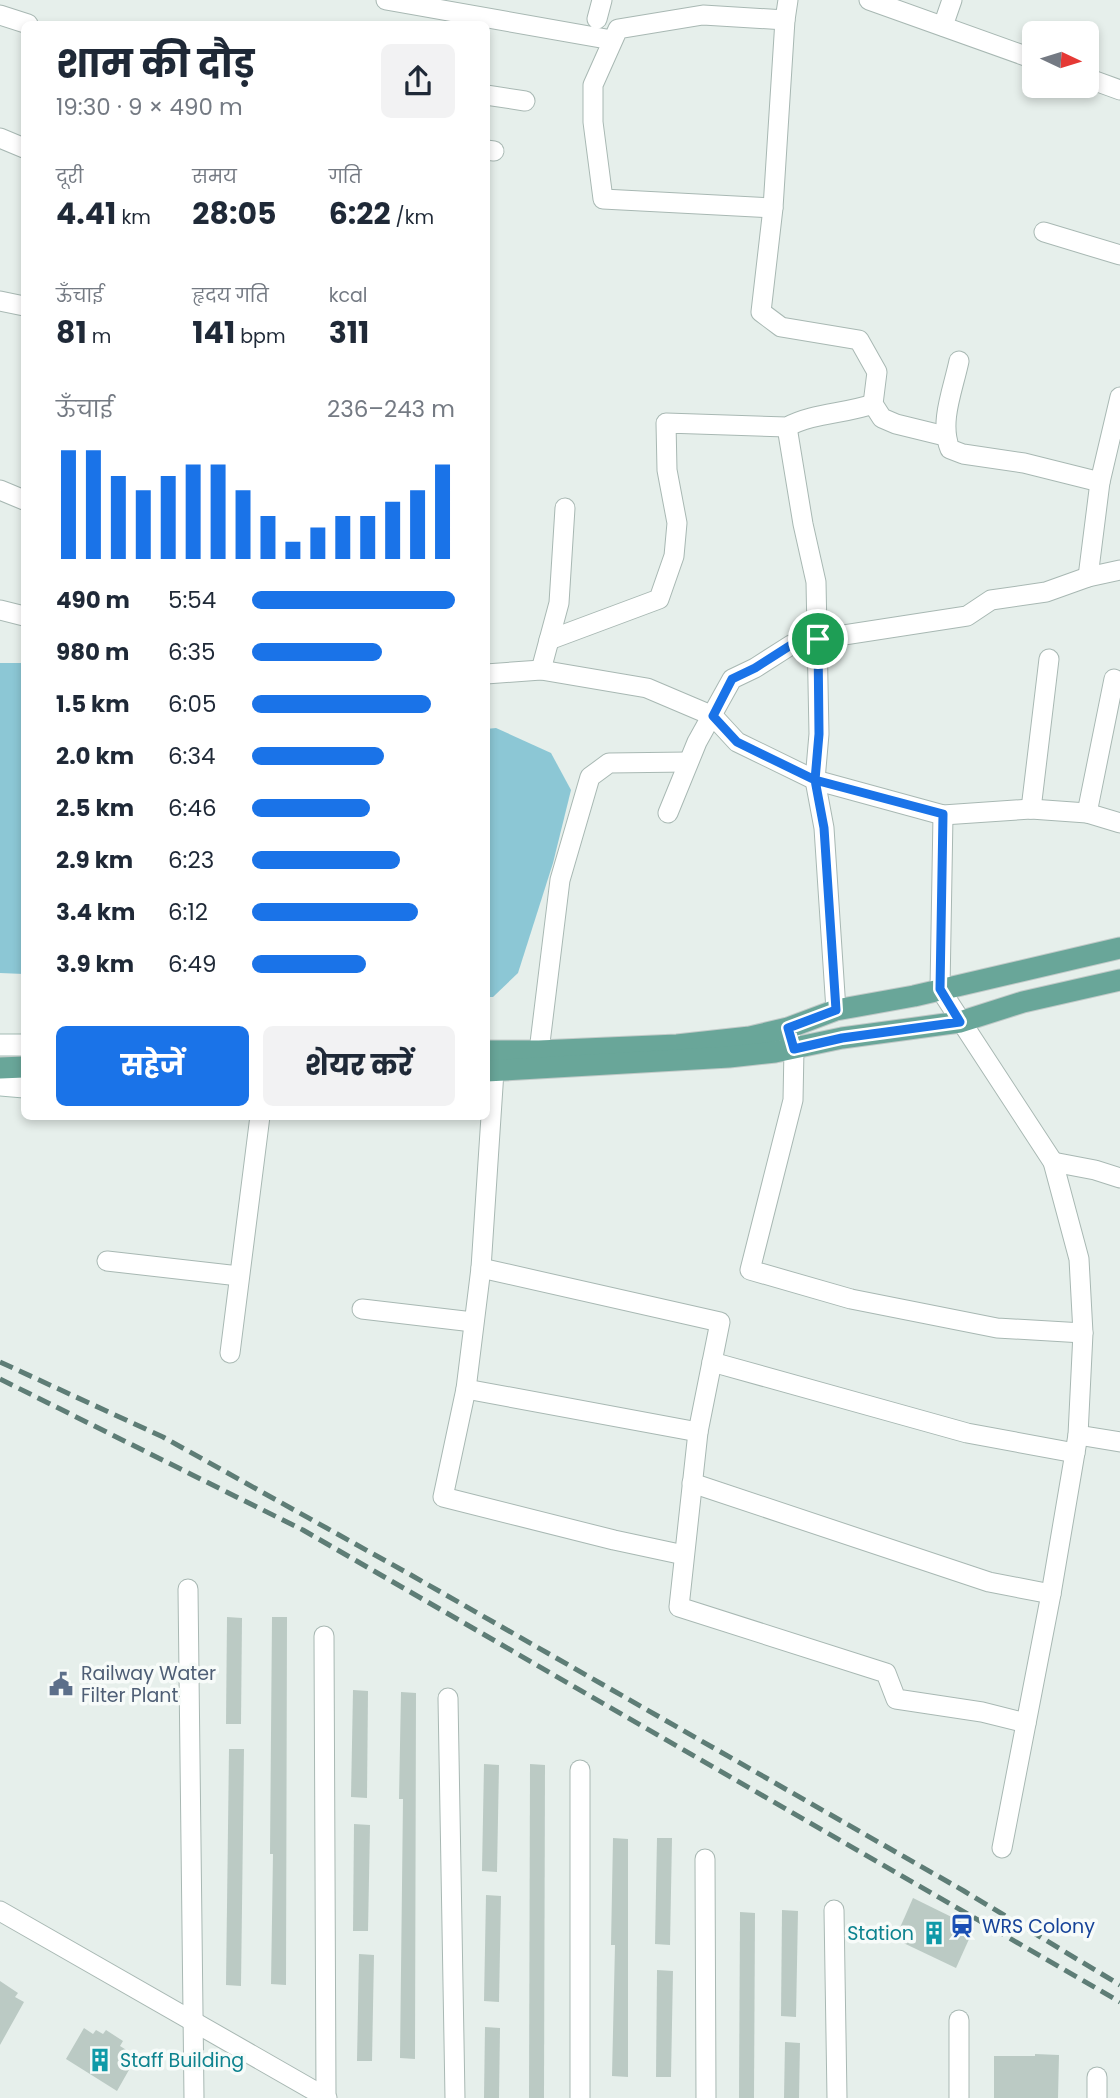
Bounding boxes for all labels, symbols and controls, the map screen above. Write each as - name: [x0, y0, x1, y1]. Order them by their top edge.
- north arrow: [1022, 21, 1099, 98]
- map controls: [1022, 21, 1099, 98]
- text: शाम की दौड़: [56, 37, 254, 90]
- button: share: [381, 44, 455, 118]
- text: 19:30 · 9 × 490 m: [56, 91, 243, 123]
- text: दूरी: [56, 163, 83, 190]
- text: समय: [192, 163, 237, 190]
- text: गति: [329, 163, 362, 190]
- text: 4.41: [56, 192, 116, 235]
- text: 28:05: [192, 192, 276, 235]
- text: 6:22: [329, 192, 391, 235]
- text: km: [116, 204, 151, 231]
- text: /km: [391, 204, 434, 231]
- text: ऊँचाई: [56, 282, 103, 309]
- text: हृदय गति: [192, 282, 269, 309]
- text: kcal: [329, 282, 368, 309]
- text: 81: [56, 311, 87, 354]
- text: 141: [192, 311, 235, 354]
- text: 311: [329, 311, 369, 354]
- text: m: [87, 323, 111, 350]
- text: bpm: [235, 323, 286, 350]
- text: ऊँचाई: [56, 393, 113, 425]
- text: 236–243 m: [327, 393, 455, 425]
- text: 490 m: [56, 584, 130, 616]
- text: 5:54: [168, 584, 216, 616]
- pin: [788, 609, 848, 669]
- icon: arrive: [799, 620, 837, 658]
- text: 980 m: [56, 636, 129, 668]
- text: 6:35: [168, 636, 216, 668]
- text: 1.5 km: [56, 688, 130, 720]
- text: 6:05: [168, 688, 216, 720]
- text: 2.0 km: [56, 740, 134, 772]
- text: 6:34: [168, 740, 216, 772]
- text: 2.5 km: [56, 792, 134, 824]
- text: 6:46: [168, 792, 217, 824]
- text: 2.9 km: [56, 844, 133, 876]
- text: 6:23: [168, 844, 214, 876]
- text: 3.4 km: [56, 896, 135, 928]
- text: 6:12: [168, 896, 208, 928]
- text: 3.9 km: [56, 948, 134, 980]
- text: 6:49: [168, 948, 216, 980]
- button: सहेजें: [56, 1026, 249, 1106]
- button: शेयर करें: [263, 1026, 455, 1106]
- place label: Railway Water Filter Plant: [81, 1660, 216, 1709]
- public building icon: Railway Water Filter Plant: [47, 1670, 75, 1698]
- station icon: WRS Colony: [948, 1912, 976, 1940]
- place label: WRS Colony: [982, 1913, 1095, 1940]
- building icon: Station: [920, 1919, 948, 1947]
- place label: Station: [847, 1920, 914, 1947]
- building icon: Staff Building: [86, 2046, 114, 2074]
- place label: Staff Building: [120, 2047, 244, 2074]

